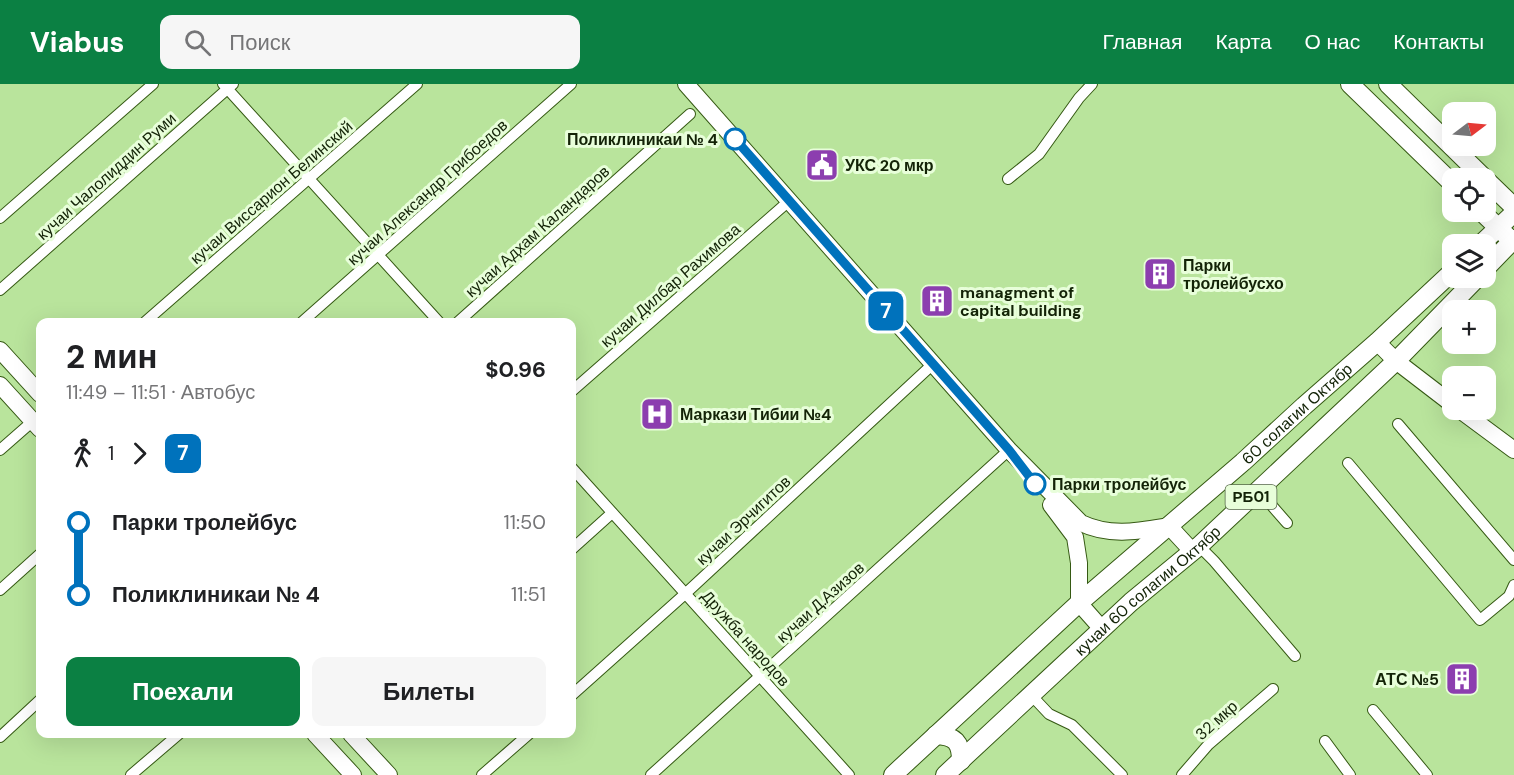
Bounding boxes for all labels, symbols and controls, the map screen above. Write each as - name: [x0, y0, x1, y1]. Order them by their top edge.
- search box: [160, 15, 580, 69]
- text: Viabus: [30, 24, 124, 61]
- icon: search: [181, 26, 214, 59]
- text: Поиск: [229, 28, 290, 57]
- text: Главная: [1102, 28, 1182, 56]
- text: Карта: [1215, 28, 1272, 56]
- text: О нас: [1305, 28, 1360, 56]
- text: Контакты: [1393, 28, 1484, 56]
- north arrow: [1442, 102, 1496, 156]
- map controls: [1442, 102, 1496, 420]
- street label: кучаи Чалолиддин Руми: [32, 108, 180, 245]
- street label: кучаи Александр Грибоедов: [343, 115, 512, 270]
- street label: кучаи Виссарион Белинский: [186, 116, 357, 269]
- marker: Поликлиникаи № 4: [724, 128, 746, 150]
- place label: Поликлиникаи № 4: [567, 129, 718, 150]
- public building icon: УКС 20 мкр: [804, 147, 840, 183]
- place label: УКС 20 мкр: [845, 155, 934, 176]
- street label: кучаи Адхам Каландаров: [461, 161, 614, 302]
- button: locate: [1442, 168, 1496, 222]
- street label: кучаи Дилбар Рахимова: [596, 219, 745, 352]
- button: layers: [1442, 234, 1496, 288]
- place label: Парки тролейбусхо: [1183, 255, 1284, 294]
- building icon: Парки тролейбусхо: [1142, 256, 1178, 292]
- place label: managment of capital building: [960, 282, 1082, 321]
- building icon: managment of capital building: [919, 283, 955, 319]
- line badge: 7: [866, 292, 906, 330]
- text: 7: [880, 297, 892, 325]
- button: +: [1442, 300, 1496, 354]
- text: 2 мин: [66, 335, 157, 378]
- text: $0.96: [485, 355, 546, 384]
- street label: 60 солагии Октябр: [1237, 358, 1357, 469]
- button: −: [1442, 366, 1496, 420]
- text: 11:49 – 11:51 · Автобус: [66, 379, 255, 405]
- hospital icon: Маркази Тибии №4: [639, 396, 675, 432]
- place label: Маркази Тибии №4: [680, 404, 831, 425]
- icon: walk: [66, 437, 99, 470]
- icon: forward: [123, 437, 156, 470]
- text: 7: [177, 439, 189, 467]
- text: 1: [108, 440, 114, 466]
- street label: кучаи Эрчигитов: [691, 471, 795, 570]
- marker: Парки тролейбус: [1024, 473, 1046, 495]
- place label: Парки тролейбус: [1052, 474, 1187, 495]
- road number: РБ01: [1226, 485, 1276, 509]
- text: Парки тролейбус: [112, 508, 297, 537]
- text: 11:50: [504, 509, 546, 535]
- street label: кучаи 60 солагии Октябр: [1070, 521, 1225, 660]
- street label: кучаи Д.Азизов: [772, 557, 869, 647]
- text: Поликлиникаи № 4: [112, 580, 320, 609]
- text: 11:51: [511, 581, 546, 607]
- street label: Дружба народов: [697, 586, 794, 691]
- button: Поехали: [66, 657, 300, 726]
- button: Билеты: [312, 657, 546, 726]
- building icon: АТС №5: [1444, 661, 1480, 697]
- place label: АТС №5: [1375, 669, 1439, 690]
- street label: 32 мкр: [1191, 696, 1242, 745]

